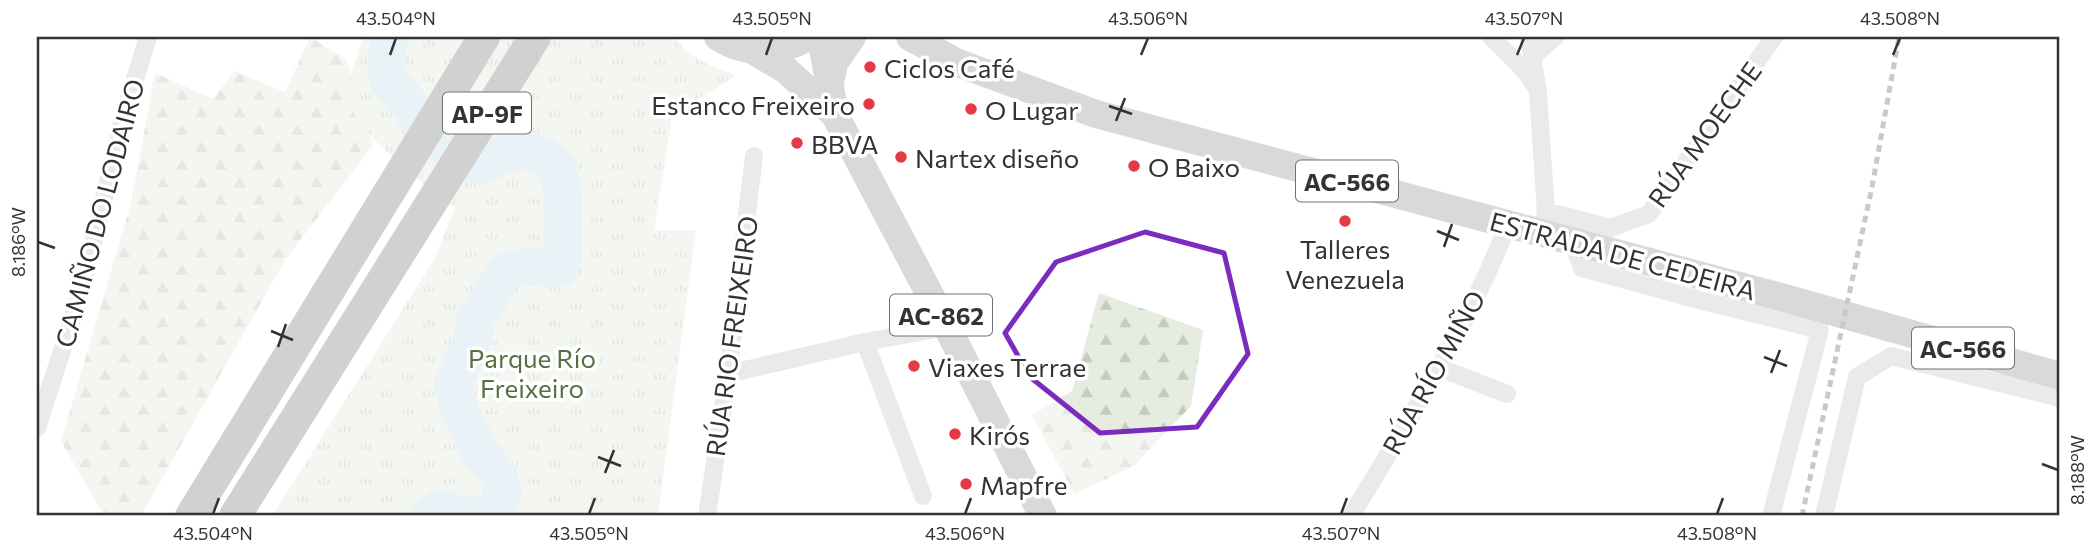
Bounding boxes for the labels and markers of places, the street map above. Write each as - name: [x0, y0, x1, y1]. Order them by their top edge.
- place label: Ciclos Café: [884, 52, 1015, 83]
- marker: Ciclos Café: [862, 59, 878, 75]
- place label: Estanco Freixeiro: [651, 89, 855, 120]
- place label: O Lugar: [985, 94, 1079, 125]
- marker: Estanco Freixeiro: [861, 96, 877, 112]
- marker: O Lugar: [963, 101, 979, 117]
- place label: BBVA: [811, 128, 878, 159]
- marker: BBVA: [789, 135, 805, 151]
- place label: Nartex diseño: [915, 142, 1079, 173]
- marker: Nartex diseño: [893, 149, 909, 165]
- place label: O Baixo: [1148, 151, 1240, 182]
- marker: O Baixo: [1126, 158, 1142, 174]
- marker: Talleres Venezuela: [1337, 213, 1353, 229]
- place label: Talleres Venezuela: [1285, 233, 1405, 294]
- place label: Viaxes Terrae: [928, 351, 1086, 382]
- marker: Viaxes Terrae: [906, 358, 922, 374]
- place label: Kirós: [969, 419, 1030, 450]
- marker: Kirós: [947, 426, 963, 442]
- place label: Mapfre: [980, 469, 1067, 500]
- marker: Mapfre: [958, 476, 974, 492]

